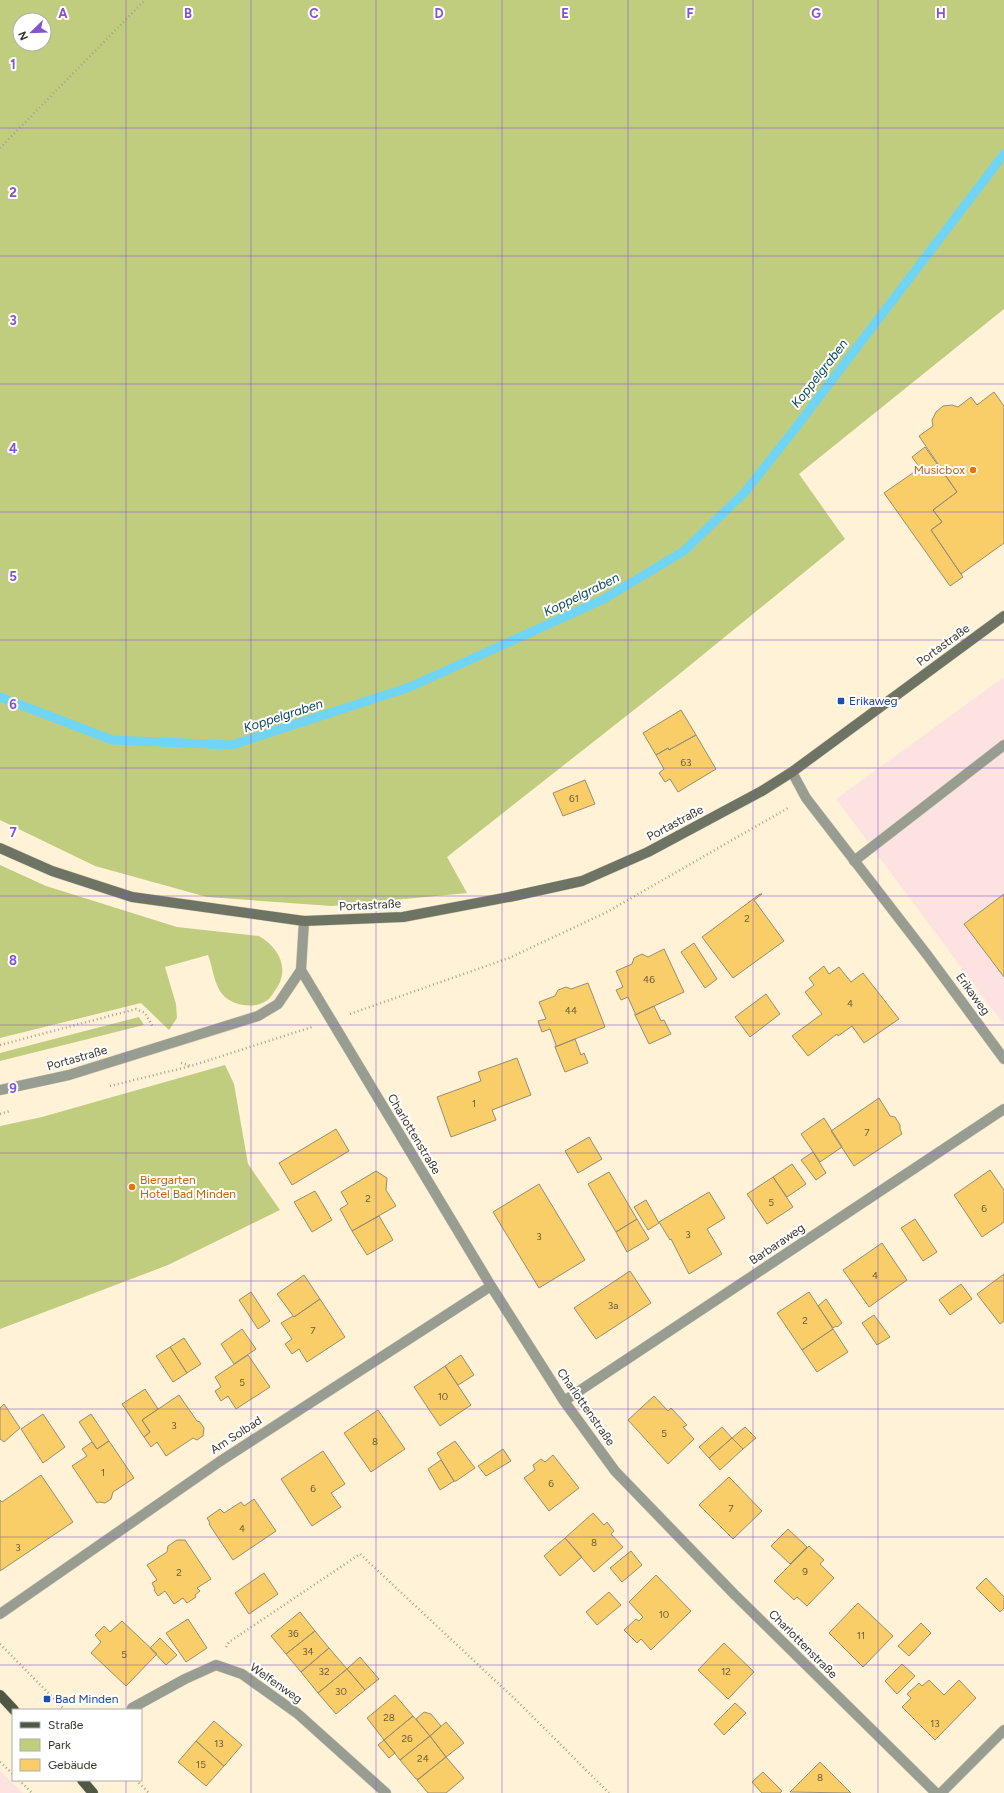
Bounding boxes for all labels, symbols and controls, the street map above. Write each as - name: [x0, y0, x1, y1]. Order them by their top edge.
- text: A: [58, 6, 68, 21]
- text: B: [184, 6, 192, 21]
- text: C: [309, 6, 319, 21]
- text: D: [434, 6, 444, 21]
- text: E: [561, 6, 569, 21]
- text: F: [686, 6, 694, 21]
- text: G: [811, 6, 821, 21]
- text: H: [936, 6, 946, 21]
- north arrow: [12, 12, 52, 52]
- text: N: [16, 29, 31, 42]
- text: 1: [10, 57, 16, 72]
- text: 2: [9, 185, 17, 200]
- text: 3: [9, 313, 17, 328]
- water label: Koppelgraben: [788, 336, 851, 410]
- text: 4: [9, 441, 17, 456]
- place label: Musicbox: [914, 463, 965, 477]
- marker: Musicbox: [968, 465, 978, 475]
- text: 5: [9, 569, 17, 584]
- water label: Koppelgraben: [541, 570, 622, 619]
- street label: Portastraße: [914, 621, 973, 669]
- place label: Erikaweg: [849, 694, 898, 708]
- water label: Koppelgraben: [242, 696, 325, 735]
- marker: Erikaweg: [836, 696, 846, 706]
- text: 6: [9, 697, 17, 712]
- house number: 63: [680, 756, 692, 769]
- house number: 61: [569, 792, 579, 805]
- street label: Portastraße: [644, 802, 706, 844]
- text: 7: [9, 825, 17, 840]
- street label: Portastraße: [339, 896, 402, 914]
- house number: 2: [744, 912, 750, 925]
- text: 8: [9, 953, 17, 968]
- street label: Erikaweg: [953, 970, 993, 1018]
- house number: 46: [643, 973, 655, 986]
- house number: 4: [847, 997, 853, 1010]
- house number: 44: [565, 1004, 577, 1017]
- street label: Portastraße: [45, 1043, 109, 1073]
- text: 9: [9, 1081, 17, 1096]
- street label: Charlottenstraße: [385, 1091, 444, 1177]
- house number: 1: [472, 1097, 476, 1110]
- house number: 7: [864, 1126, 870, 1139]
- place label: Biergarten Hotel Bad Minden: [140, 1173, 236, 1201]
- marker: Biergarten Hotel Bad Minden: [127, 1182, 137, 1192]
- house number: 2: [365, 1192, 371, 1205]
- house number: 5: [768, 1196, 774, 1209]
- house number: 6: [981, 1202, 987, 1215]
- street label: Barbaraweg: [747, 1220, 807, 1268]
- house number: 3: [685, 1228, 691, 1241]
- house number: 3: [536, 1230, 542, 1243]
- house number: 4: [872, 1269, 878, 1282]
- house number: 3a: [608, 1299, 618, 1312]
- house number: 2: [802, 1314, 808, 1327]
- house number: 7: [310, 1324, 316, 1337]
- street label: Charlottenstraße: [554, 1366, 618, 1449]
- house number: 5: [239, 1376, 245, 1389]
- house number: 10: [438, 1390, 448, 1403]
- street label: Am Solbad: [208, 1413, 264, 1457]
- house number: 3: [171, 1419, 177, 1432]
- house number: 5: [661, 1427, 667, 1440]
- house number: 8: [372, 1435, 378, 1448]
- house number: 1: [101, 1466, 105, 1479]
- house number: 6: [548, 1477, 554, 1490]
- house number: 6: [310, 1482, 316, 1495]
- house number: 7: [728, 1502, 734, 1515]
- house number: 4: [239, 1522, 245, 1535]
- house number: 8: [591, 1536, 597, 1549]
- house number: 3: [15, 1541, 21, 1554]
- house number: 9: [802, 1565, 808, 1578]
- house number: 2: [176, 1566, 182, 1579]
- street label: Charlottenstraße: [766, 1607, 840, 1681]
- house number: 10: [659, 1608, 669, 1621]
- house number: 36: [287, 1627, 299, 1640]
- house number: 11: [857, 1629, 865, 1642]
- house number: 34: [302, 1645, 314, 1658]
- house number: 5: [121, 1648, 127, 1661]
- street label: Welfenweg: [247, 1660, 305, 1706]
- house number: 32: [318, 1665, 330, 1678]
- house number: 12: [721, 1665, 731, 1678]
- house number: 30: [335, 1685, 347, 1698]
- place label: Bad Minden: [55, 1692, 119, 1706]
- marker: Bad Minden: [42, 1694, 52, 1704]
- legend: [12, 1709, 142, 1781]
- house number: 28: [383, 1711, 395, 1724]
- house number: 13: [930, 1717, 940, 1730]
- text: Straße: [48, 1718, 84, 1732]
- house number: 26: [401, 1732, 413, 1745]
- house number: 13: [214, 1737, 224, 1750]
- text: Park: [48, 1738, 71, 1752]
- house number: 24: [417, 1752, 429, 1765]
- text: Gebäude: [48, 1758, 98, 1772]
- house number: 15: [196, 1758, 206, 1771]
- house number: 8: [817, 1771, 823, 1784]

